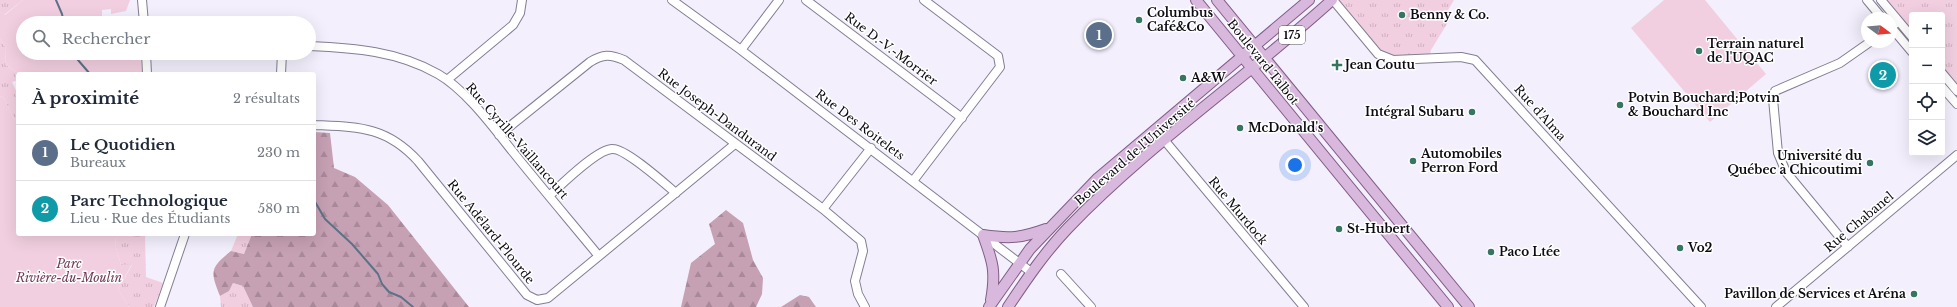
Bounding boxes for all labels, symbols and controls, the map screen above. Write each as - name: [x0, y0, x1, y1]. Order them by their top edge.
- place label: Columbus Café&Co: [1147, 5, 1213, 34]
- place label: Benny & Co.: [1410, 7, 1489, 22]
- street label: Rue D.-V.-Morrier: [842, 9, 941, 88]
- marker: Benny & Co.: [1397, 10, 1407, 20]
- north arrow: [1861, 12, 1897, 48]
- map controls: [1909, 12, 1945, 156]
- button: +: [1909, 12, 1945, 48]
- marker: Columbus Café&Co: [1134, 15, 1144, 25]
- search box: [16, 16, 316, 60]
- street label: Boulevard Talbot: [1224, 16, 1303, 108]
- pin: 1: [1086, 20, 1112, 50]
- road number: 175: [1279, 26, 1305, 44]
- icon: search: [30, 27, 52, 49]
- text: Rechercher: [62, 29, 150, 48]
- place label: Terrain naturel de l'UQAC: [1707, 36, 1805, 65]
- marker: Terrain naturel de l'UQAC: [1694, 46, 1704, 56]
- button: −: [1909, 48, 1945, 84]
- place label: Jean Coutu: [1342, 57, 1415, 72]
- marker: Jean Coutu: [1332, 60, 1342, 70]
- pin: 2: [1870, 60, 1896, 90]
- street label: Rue Joseph-Dandurand: [655, 65, 780, 164]
- place label: A&W: [1190, 70, 1226, 85]
- marker: A&W: [1178, 73, 1188, 83]
- street label: Rue Cyrille-Vaillancourt: [463, 80, 572, 202]
- street label: Rue d'Alma: [1511, 82, 1570, 144]
- button: locate: [1909, 84, 1945, 120]
- street label: Rue Des Roitelets: [813, 86, 908, 163]
- text: À proximité: [32, 88, 139, 109]
- text: 2 résultats: [233, 90, 300, 107]
- place label: Potvin Bouchard;Potvin & Bouchard Inc: [1628, 90, 1780, 119]
- street label: Boulevard de l'Université: [1071, 95, 1198, 208]
- marker: Potvin Bouchard;Potvin & Bouchard Inc: [1615, 100, 1625, 110]
- place label: Intégral Subaru: [1365, 104, 1464, 119]
- marker: Intégral Subaru: [1467, 107, 1477, 117]
- place label: McDonald's: [1248, 120, 1324, 135]
- button: layers: [1909, 120, 1945, 156]
- marker: McDonald's: [1235, 123, 1245, 133]
- text: Le Quotidien: [70, 135, 176, 154]
- text: 1: [42, 144, 48, 161]
- text: 230 m: [257, 144, 300, 161]
- place label: Automobiles Perron Ford: [1420, 146, 1502, 175]
- place label: Université du Québec à Chicoutimi: [1727, 148, 1863, 177]
- text: Bureaux: [70, 154, 126, 171]
- your location: [1285, 155, 1305, 175]
- marker: Automobiles Perron Ford: [1408, 156, 1418, 166]
- marker: Université du Québec à Chicoutimi: [1865, 158, 1875, 168]
- street label: Rue Murdock: [1206, 174, 1272, 248]
- street label: Rue Adélard-Plourde: [445, 177, 538, 287]
- street label: Rue Chabanel: [1821, 188, 1896, 255]
- text: Parc Technologique: [70, 191, 228, 210]
- text: 2: [41, 200, 49, 217]
- text: 580 m: [258, 200, 300, 217]
- text: Lieu · Rue des Étudiants: [70, 210, 230, 227]
- place label: St-Hubert: [1347, 221, 1410, 236]
- marker: St-Hubert: [1334, 224, 1344, 234]
- place label: Vo2: [1687, 240, 1713, 255]
- marker: Vo2: [1675, 243, 1685, 253]
- place label: Paco Ltée: [1499, 244, 1560, 259]
- marker: Paco Ltée: [1486, 247, 1496, 257]
- park label: Parc Rivière-du-Moulin: [15, 256, 123, 285]
- place label: Pavillon de Services et Aréna: [1724, 286, 1906, 301]
- marker: Pavillon de Services et Aréna: [1909, 289, 1919, 299]

